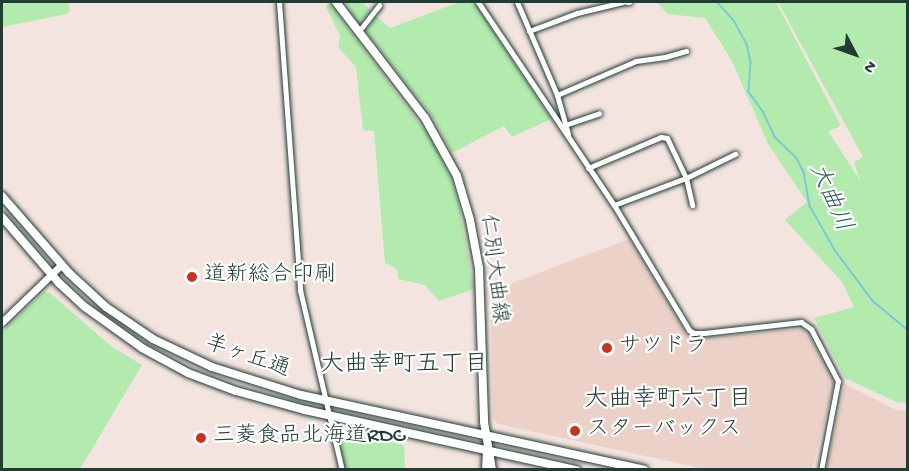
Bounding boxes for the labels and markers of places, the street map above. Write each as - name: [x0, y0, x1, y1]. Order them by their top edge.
- place label: 道新総合印刷: [204, 264, 336, 290]
- marker: 道新総合印刷: [185, 270, 199, 284]
- place label: サツドラ: [619, 335, 707, 361]
- marker: サツドラ: [600, 341, 614, 355]
- place label: スターバックス: [587, 418, 741, 444]
- marker: スターバックス: [568, 424, 582, 438]
- place label: 三菱食品北海道RDC: [213, 425, 405, 451]
- marker: 三菱食品北海道RDC: [194, 431, 208, 445]

